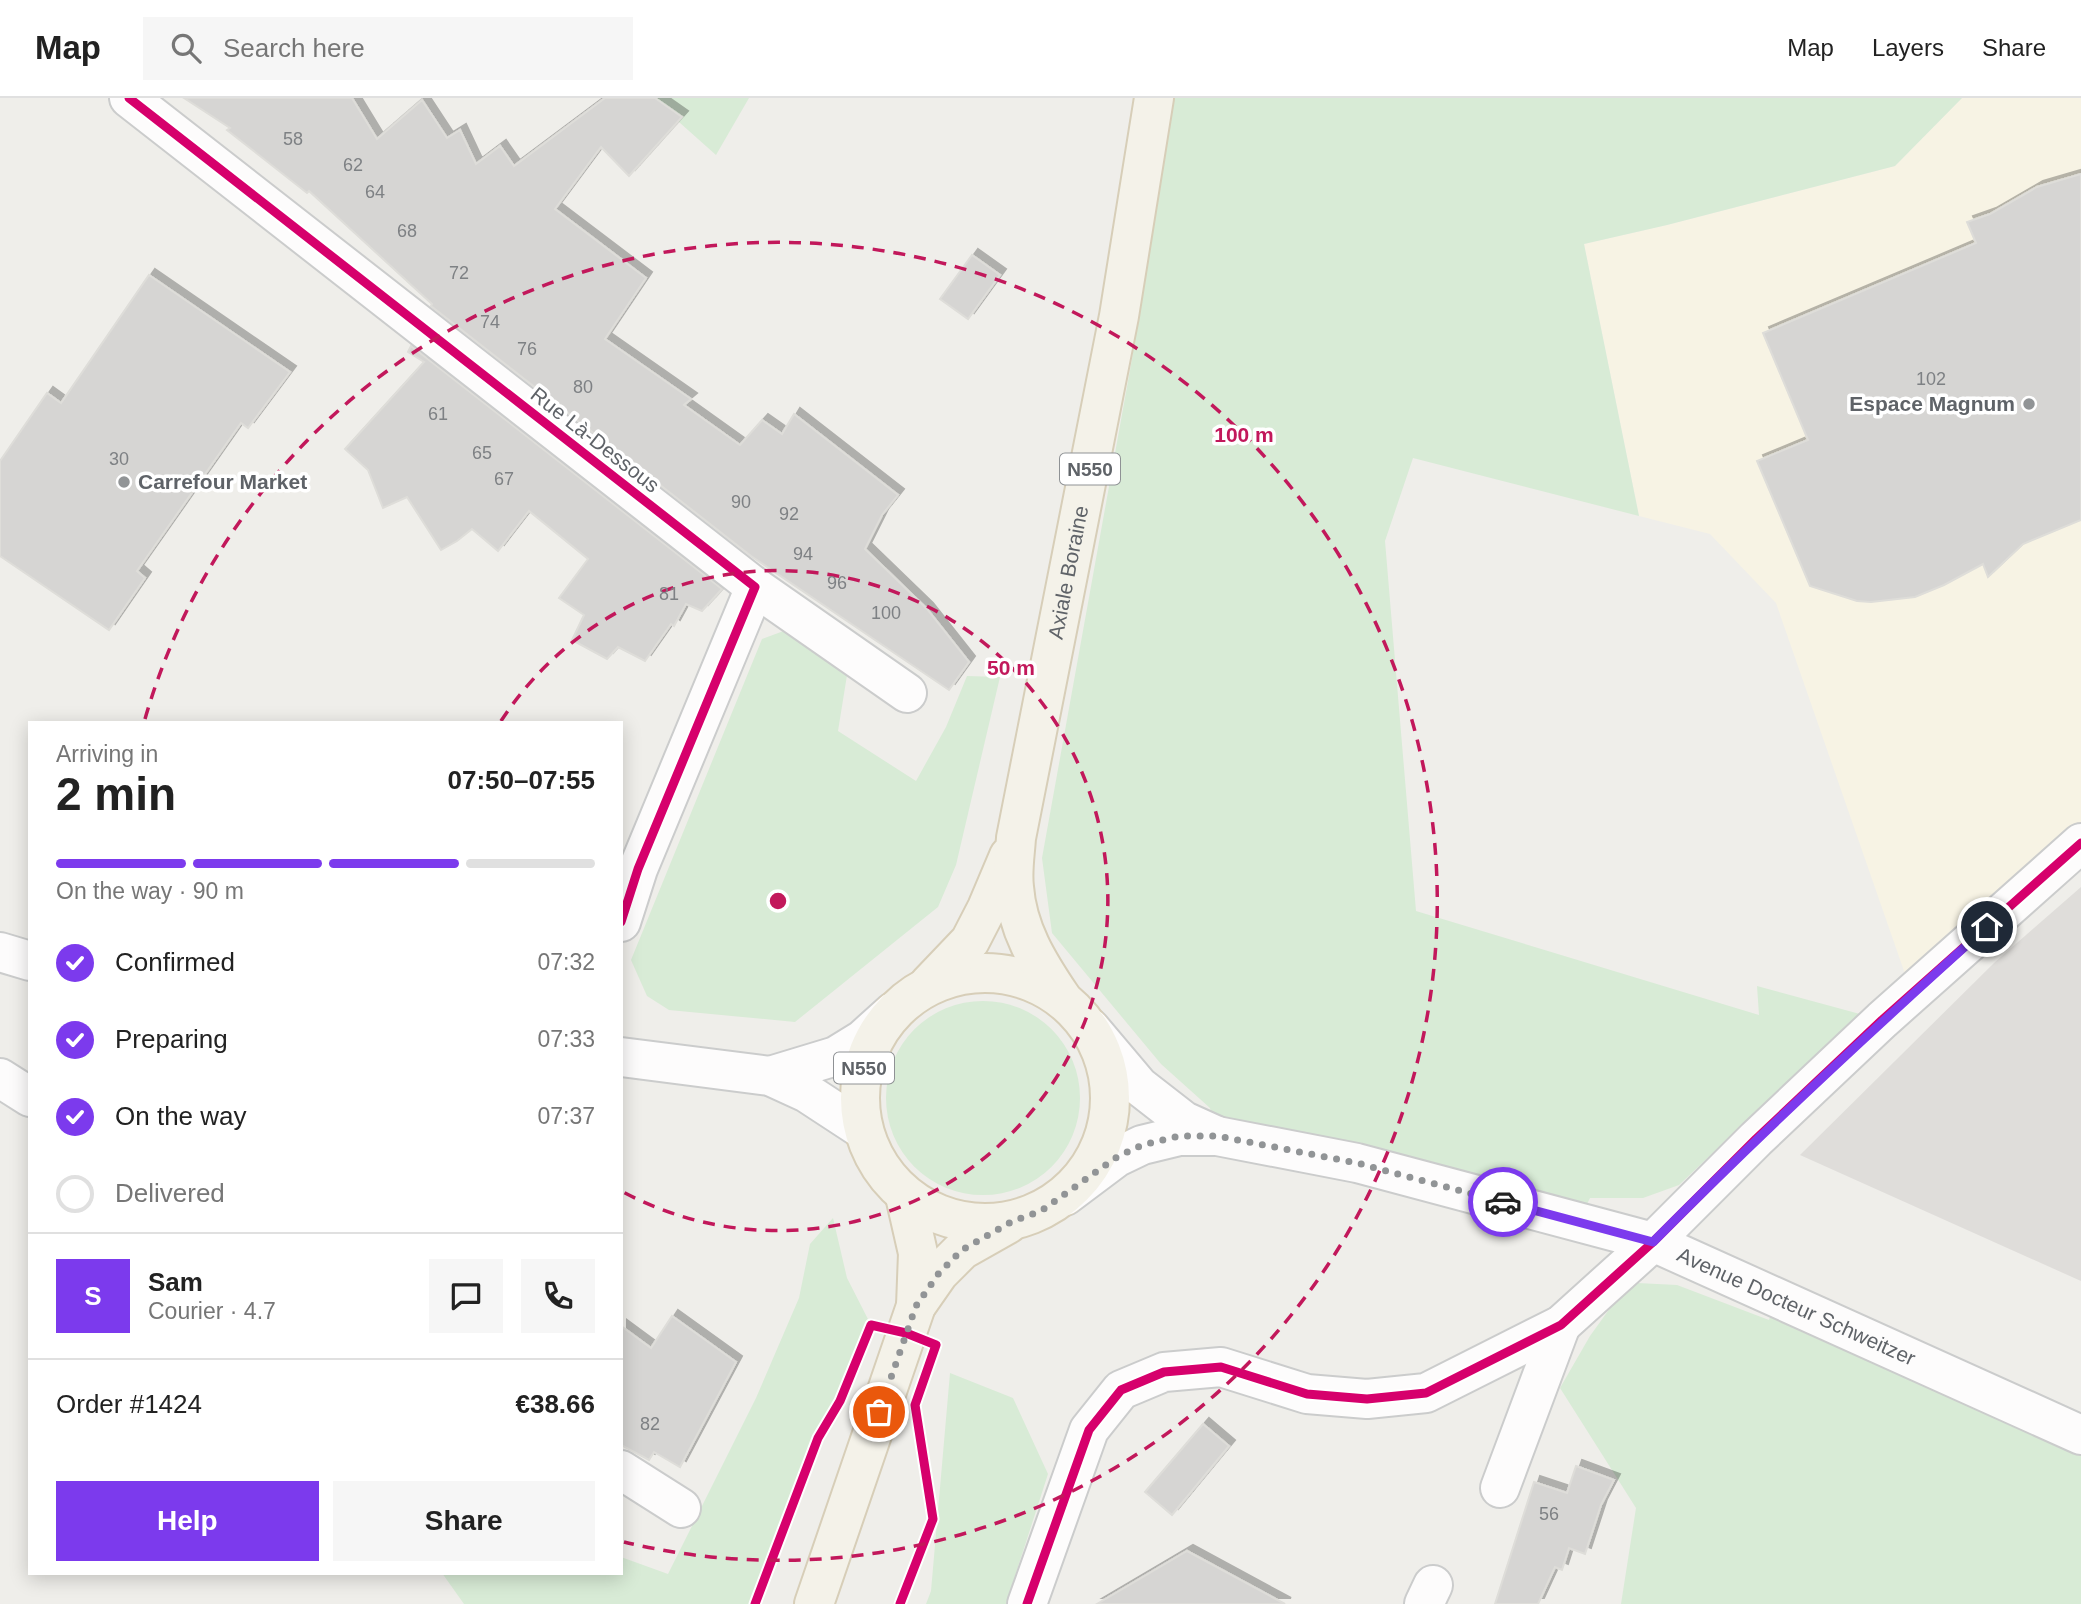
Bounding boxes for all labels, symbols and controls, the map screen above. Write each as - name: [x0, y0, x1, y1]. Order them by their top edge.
- search box: [143, 17, 633, 80]
- text: Map: [35, 29, 101, 66]
- icon: search: [167, 29, 205, 67]
- text: Search here: [223, 33, 365, 63]
- text: Map: [1787, 34, 1834, 61]
- text: Layers: [1872, 34, 1944, 61]
- text: Share: [1982, 34, 2046, 61]
- house number: 58: [283, 129, 303, 149]
- house number: 62: [343, 155, 363, 175]
- house number: 64: [365, 182, 385, 202]
- house number: 68: [397, 221, 417, 241]
- house number: 72: [449, 263, 469, 283]
- house number: 74: [480, 312, 500, 332]
- house number: 76: [517, 339, 537, 359]
- house number: 102: [1916, 369, 1946, 389]
- house number: 80: [573, 377, 593, 397]
- street label: Rue Là-Dessous: [527, 382, 664, 497]
- place label: Espace Magnum: [1849, 392, 2015, 415]
- marker: Espace Magnum: [2021, 396, 2037, 412]
- house number: 61: [428, 404, 448, 424]
- text: 100 m: [1214, 423, 1274, 446]
- house number: 65: [472, 443, 492, 463]
- house number: 30: [109, 449, 129, 469]
- road number: N550: [1060, 454, 1120, 484]
- house number: 67: [494, 469, 514, 489]
- place label: Carrefour Market: [138, 470, 307, 493]
- marker: Carrefour Market: [116, 474, 132, 490]
- house number: 90: [731, 492, 751, 512]
- house number: 92: [779, 504, 799, 524]
- street label: Axiale Boraine: [1044, 504, 1092, 641]
- house number: 94: [793, 544, 813, 564]
- house number: 96: [827, 573, 847, 593]
- house number: 81: [659, 584, 679, 604]
- house number: 100: [871, 603, 901, 623]
- text: 50 m: [987, 656, 1035, 679]
- text: Arriving in: [56, 741, 158, 767]
- text: 07:50–07:55: [448, 765, 595, 795]
- text: 2 min: [56, 768, 176, 820]
- text: On the way · 90 m: [56, 878, 244, 904]
- centre of rings: [766, 889, 790, 913]
- pin: [1957, 897, 2017, 957]
- icon: home: [1968, 908, 2006, 946]
- icon: check: [56, 944, 94, 982]
- text: Confirmed: [115, 947, 235, 977]
- text: 07:32: [537, 949, 595, 975]
- icon: check: [56, 1021, 94, 1059]
- text: Preparing: [115, 1024, 228, 1054]
- text: 07:33: [537, 1026, 595, 1052]
- road number: N550: [834, 1052, 894, 1084]
- icon: check: [56, 1098, 94, 1136]
- text: On the way: [115, 1101, 247, 1131]
- text: 07:37: [537, 1103, 595, 1129]
- courier: [1468, 1167, 1538, 1237]
- text: Delivered: [115, 1178, 225, 1208]
- icon: car: [1484, 1183, 1522, 1221]
- street label: Avenue Docteur Schweitzer: [1674, 1242, 1919, 1370]
- button: chat: [429, 1259, 503, 1333]
- button: phone: [521, 1259, 595, 1333]
- text: Sam: [148, 1267, 203, 1297]
- text: S: [84, 1281, 102, 1311]
- text: Courier · 4.7: [148, 1298, 276, 1324]
- pin: [849, 1382, 909, 1442]
- text: Order #1424: [56, 1389, 202, 1419]
- text: €38.66: [515, 1389, 595, 1419]
- icon: bag: [860, 1393, 898, 1431]
- house number: 82: [640, 1414, 660, 1434]
- button: Help: [56, 1481, 319, 1561]
- button: Share: [333, 1481, 595, 1561]
- house number: 56: [1539, 1504, 1559, 1524]

